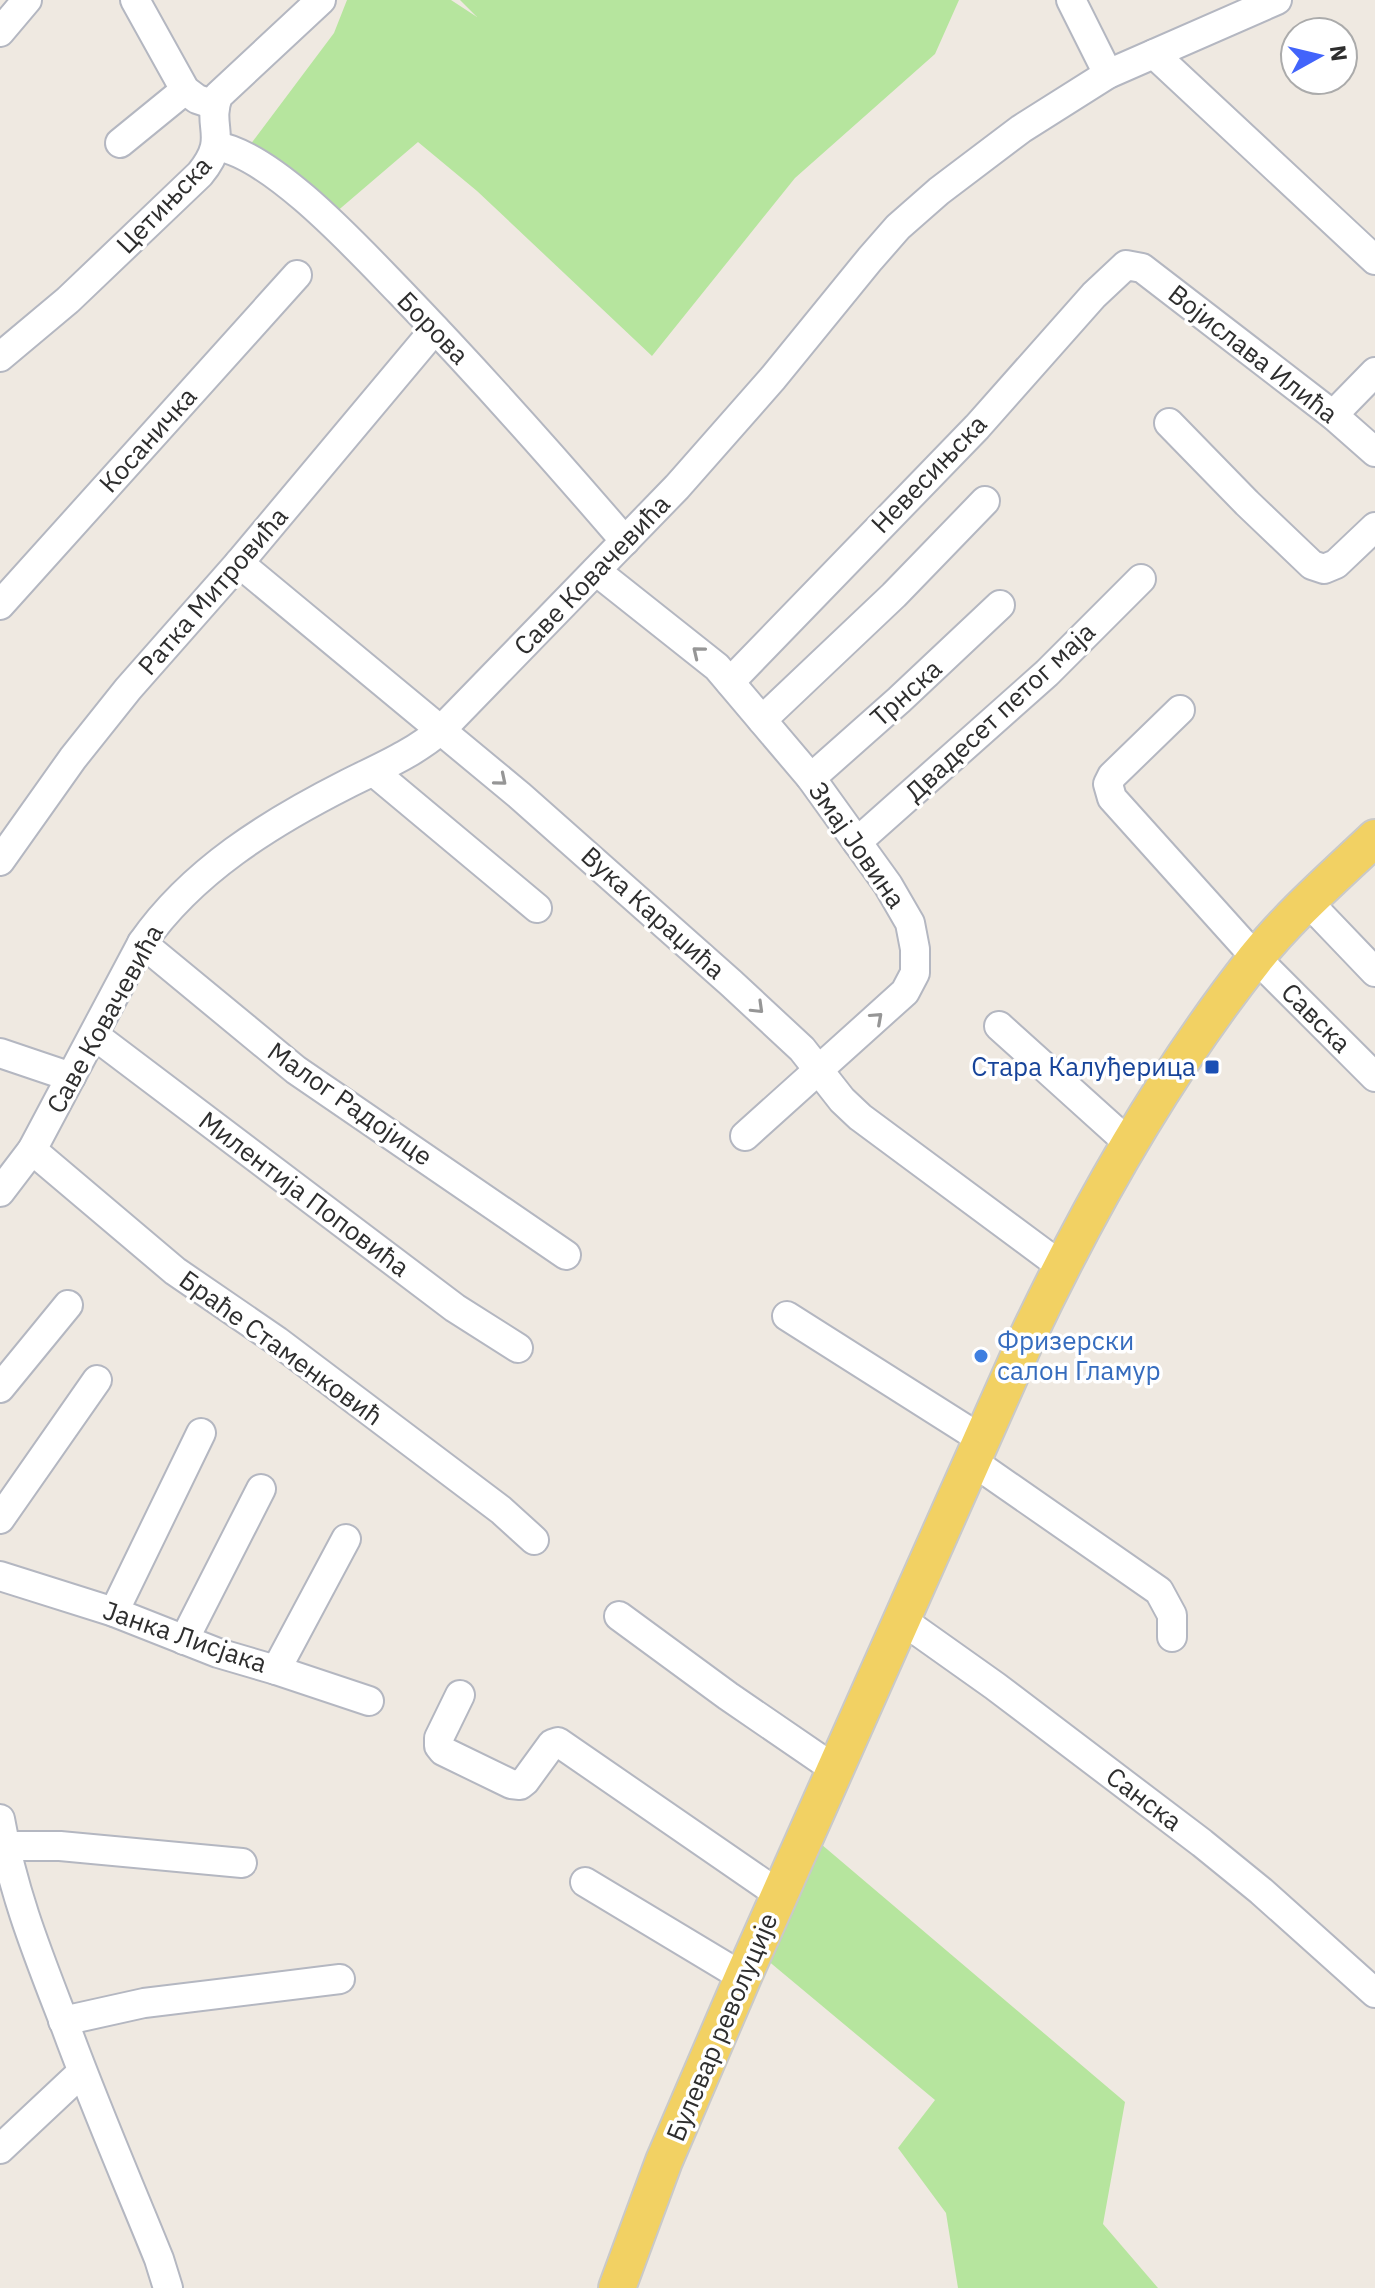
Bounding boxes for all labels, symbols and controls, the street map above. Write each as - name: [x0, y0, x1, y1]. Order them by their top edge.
- north arrow: [1279, 16, 1359, 96]
- text: N: [1324, 43, 1355, 63]
- street label: Цетињска: [108, 148, 218, 260]
- street label: Војислава Илића: [1162, 276, 1345, 430]
- street label: Борова: [391, 283, 477, 371]
- street label: Косаничка: [91, 379, 204, 499]
- street label: Невесињска: [863, 407, 994, 540]
- street label: Саве Ковачевића: [506, 487, 677, 662]
- street label: Ратка Митровића: [130, 499, 295, 681]
- street label: Двадесет петог маја: [897, 614, 1102, 808]
- one-way arrow: [692, 647, 707, 661]
- street label: Трнска: [862, 651, 948, 733]
- one-way arrow: [492, 770, 506, 785]
- street label: Змај Јовина: [802, 775, 914, 914]
- street label: Вука Караџића: [574, 839, 733, 986]
- street label: Саве Ковачевића: [38, 918, 170, 1119]
- street label: Савска: [1274, 975, 1359, 1060]
- one-way arrow: [749, 999, 763, 1014]
- one-way arrow: [867, 1013, 882, 1027]
- street label: Малог Радојице: [261, 1034, 440, 1173]
- place label: Стара Калуђерица: [971, 1049, 1196, 1083]
- marker: Стара Калуђерица: [1203, 1058, 1221, 1076]
- street label: Милентија Поповића: [192, 1103, 417, 1284]
- street label: Браће Стаменковић: [173, 1262, 390, 1432]
- place label: Фризерски салон Гламур: [997, 1323, 1161, 1387]
- marker: Фризерски салон Гламур: [972, 1347, 990, 1365]
- street label: Јанка Лисјака: [99, 1592, 272, 1680]
- street label: Санска: [1100, 1759, 1189, 1838]
- street label: Булевар револуције: [658, 1907, 785, 2146]

